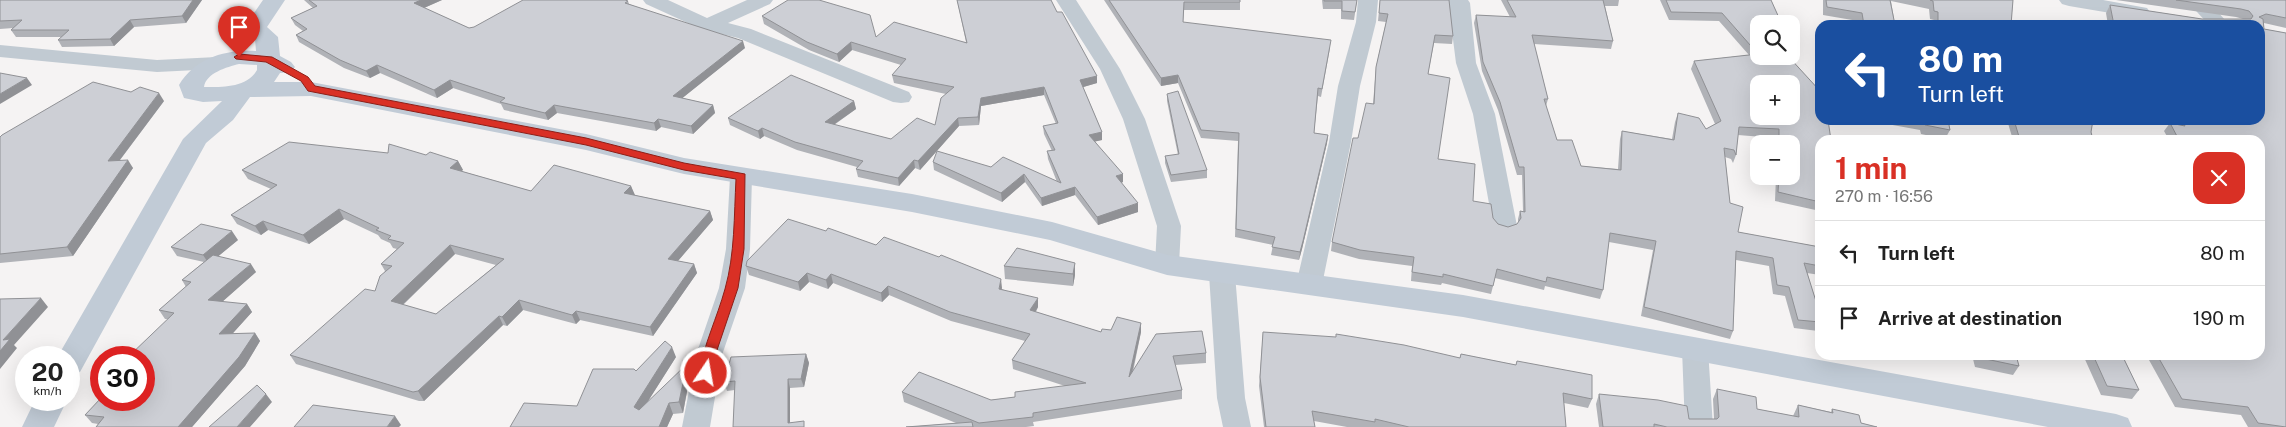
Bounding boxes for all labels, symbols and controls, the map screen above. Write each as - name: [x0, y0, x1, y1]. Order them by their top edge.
- pin: [218, 6, 260, 57]
- icon: arrive: [225, 13, 253, 41]
- map controls: [1750, 15, 1800, 185]
- button: search: [1750, 15, 1800, 65]
- text: 80 m: [1918, 39, 2003, 80]
- icon: left: [1835, 40, 1900, 105]
- button: +: [1750, 75, 1800, 125]
- text: Turn left: [1918, 81, 2004, 107]
- button: −: [1750, 135, 1800, 185]
- text: 1 min: [1835, 150, 1907, 186]
- button: close: [2193, 152, 2245, 204]
- text: 270 m · 16:56: [1835, 187, 1933, 206]
- icon: left: [1835, 239, 1863, 267]
- text: Turn left: [1878, 242, 1955, 264]
- text: 80 m: [2200, 242, 2245, 264]
- icon: arrive: [1835, 304, 1863, 332]
- text: Arrive at destination: [1878, 307, 2062, 329]
- text: 190 m: [2193, 307, 2245, 329]
- speed limit sign: 30: [90, 346, 155, 411]
- position arrow: [679, 346, 731, 398]
- text: 20: [32, 357, 64, 387]
- text: km/h: [33, 384, 62, 398]

